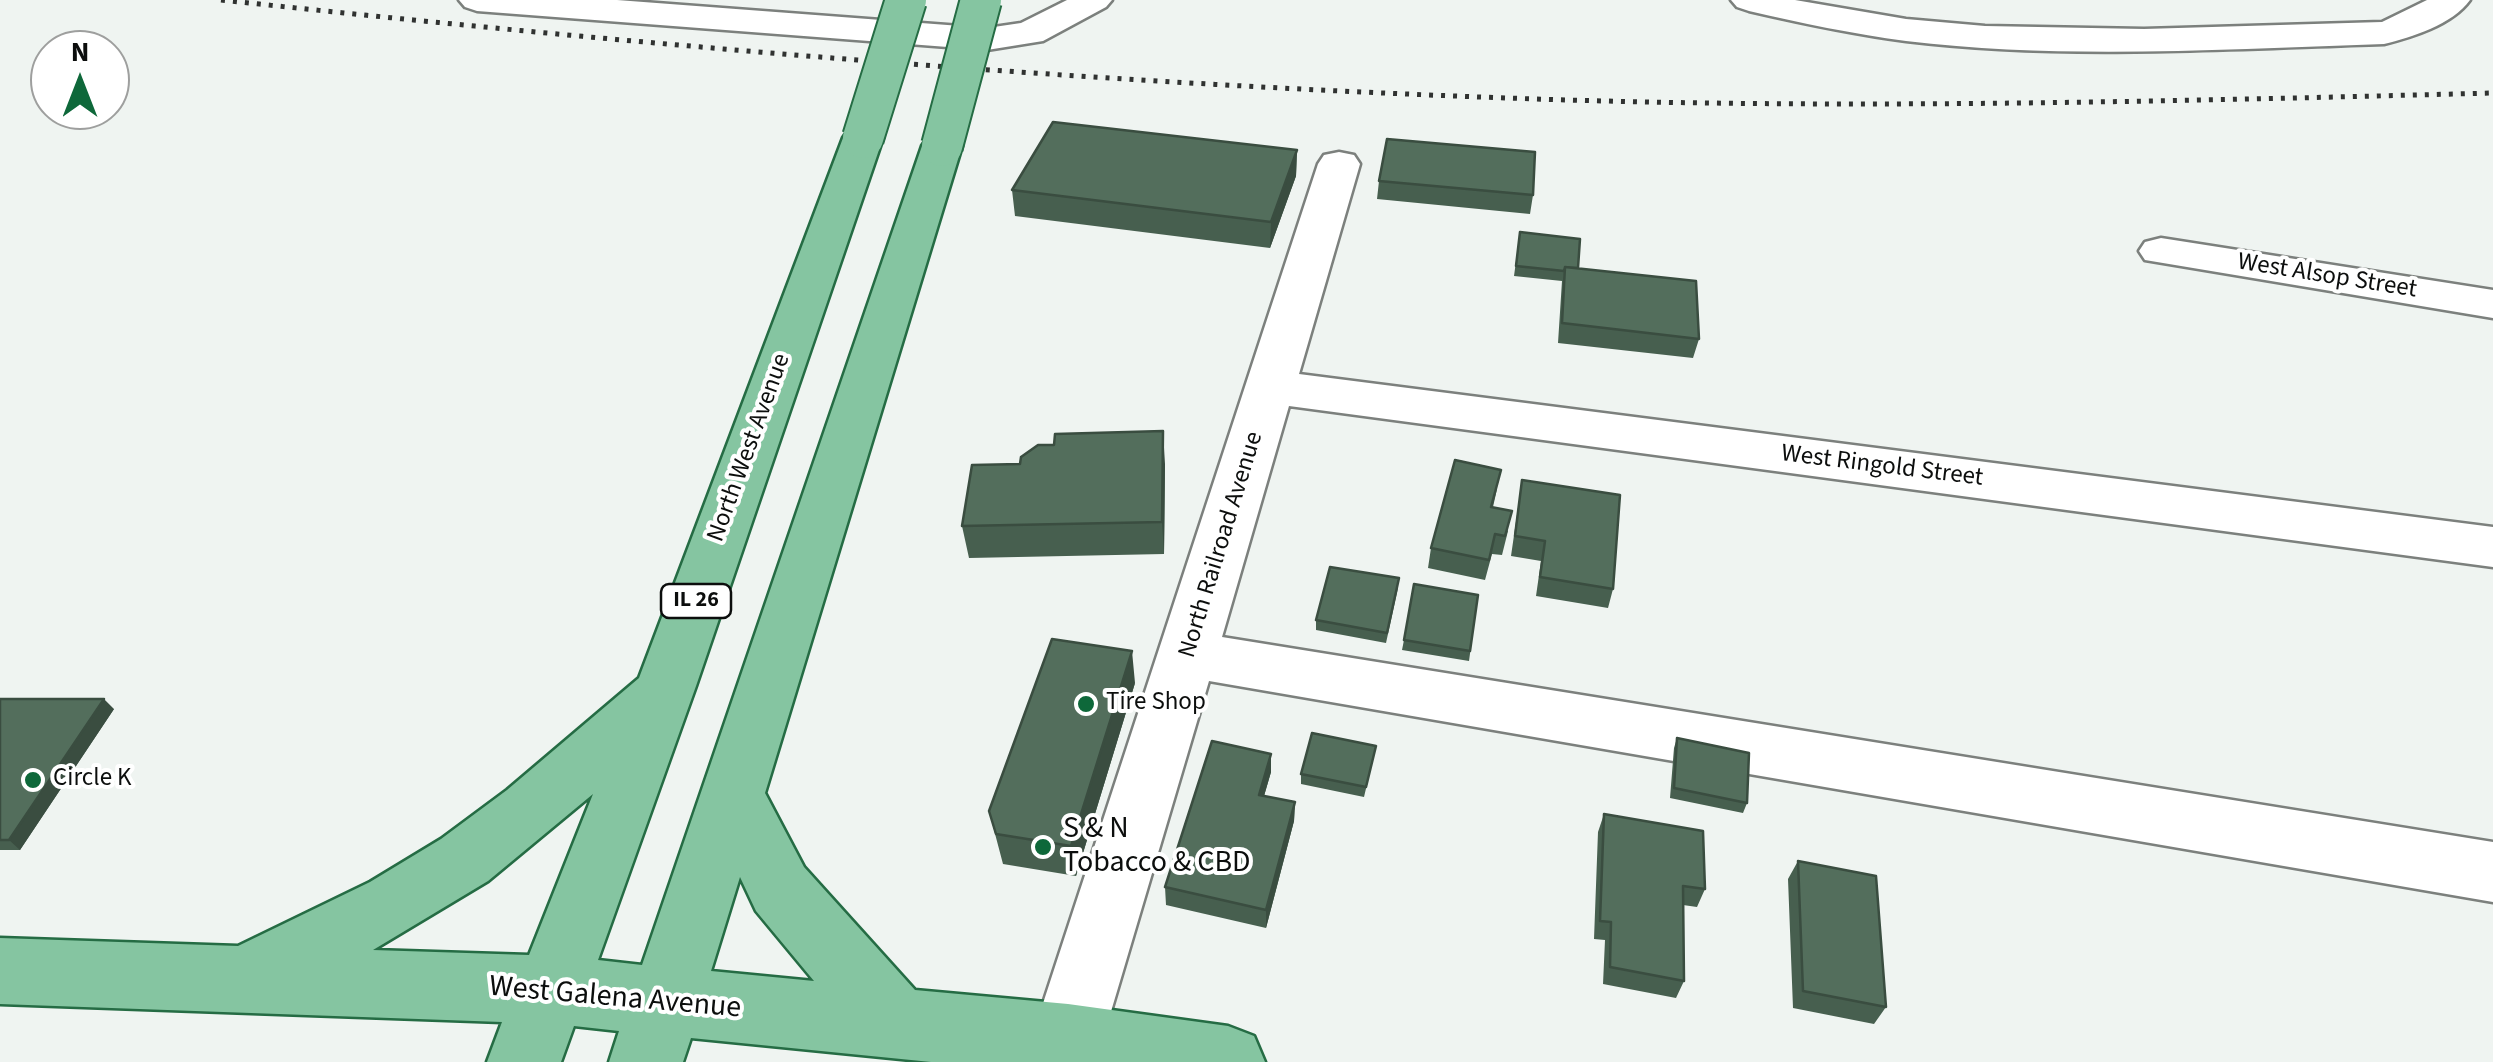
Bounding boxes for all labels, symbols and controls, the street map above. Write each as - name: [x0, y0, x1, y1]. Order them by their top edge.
- north arrow: [30, 30, 130, 130]
- text: N: [71, 32, 89, 72]
- street label: West Alsop Street: [2235, 248, 2419, 306]
- street label: North West Avenue: [702, 350, 798, 546]
- street label: North Railroad Avenue: [1173, 428, 1271, 662]
- street label: West Ringold Street: [1779, 440, 1985, 494]
- road number: IL 26: [661, 584, 731, 618]
- place label: Tire Shop: [1106, 689, 1206, 719]
- marker: Tire Shop: [1075, 693, 1097, 715]
- place label: Circle K: [53, 765, 131, 795]
- marker: Circle K: [22, 769, 44, 791]
- place label: S & N Tobacco & CBD: [1063, 812, 1250, 882]
- marker: S & N Tobacco & CBD: [1032, 836, 1054, 858]
- street label: West Galena Avenue: [488, 970, 742, 1028]

